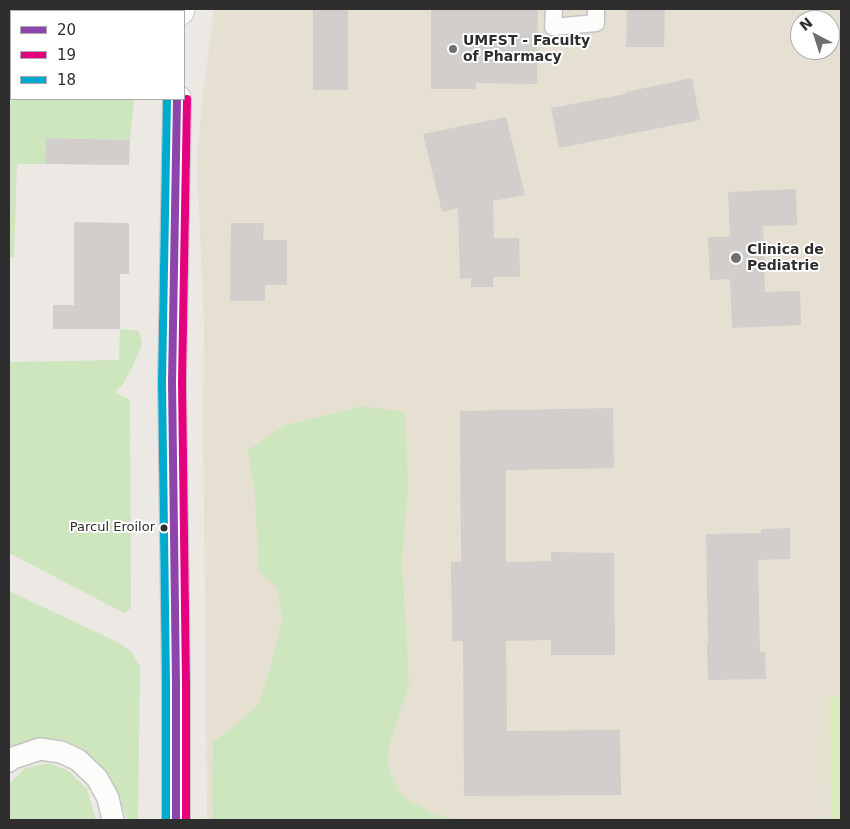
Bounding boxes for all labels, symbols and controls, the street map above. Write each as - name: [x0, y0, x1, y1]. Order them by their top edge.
- legend: [10, 10, 185, 100]
- north arrow: [790, 10, 840, 60]
- text: N: [796, 14, 816, 34]
- text: 20: [57, 21, 76, 39]
- place label: UMFST - Faculty of Pharmacy: [463, 33, 590, 65]
- marker: UMFST - Faculty of Pharmacy: [447, 43, 459, 55]
- text: 19: [57, 46, 76, 64]
- text: 18: [57, 71, 76, 89]
- place label: Clinica de Pediatrie: [747, 242, 824, 274]
- marker: Clinica de Pediatrie: [729, 251, 743, 265]
- place label: Parcul Eroilor: [70, 520, 155, 536]
- marker: Parcul Eroilor: [159, 523, 169, 533]

